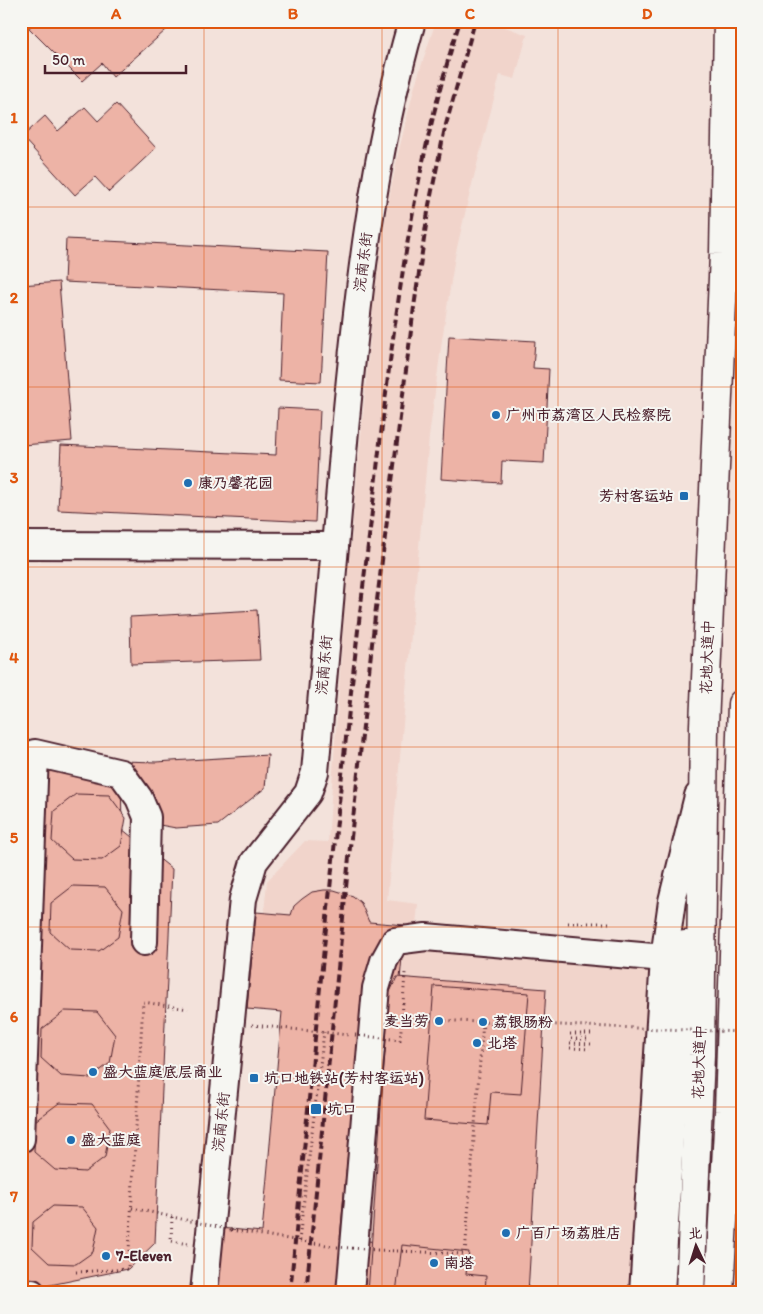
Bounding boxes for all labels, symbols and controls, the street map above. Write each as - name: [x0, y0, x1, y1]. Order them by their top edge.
- text: A: [110, 4, 122, 23]
- text: B: [288, 4, 299, 23]
- text: C: [465, 4, 476, 23]
- text: D: [642, 4, 653, 23]
- scale bar: [45, 42, 186, 74]
- text: 50 m: [52, 51, 85, 69]
- text: 1: [10, 108, 18, 127]
- street label: 浣南东街: [350, 231, 376, 293]
- text: 2: [10, 288, 19, 307]
- place label: 广州市荔湾区人民检察院: [506, 406, 671, 424]
- marker: 广州市荔湾区人民检察院: [490, 409, 502, 421]
- text: 3: [10, 468, 19, 487]
- place label: 康乃馨花园: [198, 474, 273, 492]
- marker: 康乃馨花园: [182, 477, 194, 489]
- place label: 芳村客运站: [599, 487, 674, 505]
- marker: 芳村客运站: [678, 490, 690, 502]
- street label: 花地大道中: [697, 619, 717, 695]
- street label: 浣南东街: [312, 634, 336, 696]
- text: 4: [9, 648, 19, 667]
- text: 5: [10, 828, 19, 847]
- text: 6: [10, 1007, 19, 1026]
- place label: 麦当劳: [384, 1012, 429, 1030]
- place label: 荔银肠粉: [493, 1013, 553, 1031]
- marker: 麦当劳: [433, 1015, 445, 1027]
- marker: 荔银肠粉: [477, 1016, 489, 1028]
- street label: 花地大道中: [689, 1024, 709, 1100]
- place label: 北塔: [487, 1034, 517, 1052]
- marker: 北塔: [471, 1037, 483, 1049]
- place label: 盛大蓝庭底层商业: [103, 1063, 223, 1081]
- marker: 盛大蓝庭底层商业: [87, 1066, 99, 1078]
- place label: 坑口地铁站(芳村客运站): [264, 1069, 424, 1088]
- marker: 坑口地铁站(芳村客运站): [248, 1072, 260, 1084]
- street label: 浣南东街: [209, 1091, 233, 1153]
- place label: 坑口: [327, 1100, 357, 1118]
- marker: 坑口: [309, 1102, 323, 1116]
- place label: 盛大蓝庭: [81, 1131, 141, 1149]
- marker: 盛大蓝庭: [65, 1134, 77, 1146]
- text: 7: [9, 1187, 18, 1206]
- north arrow: [670, 1222, 720, 1272]
- place label: 广百广场荔胜店: [516, 1224, 621, 1242]
- text: 北: [688, 1225, 703, 1242]
- marker: 广百广场荔胜店: [500, 1227, 512, 1239]
- place label: 7-Eleven: [115, 1247, 172, 1265]
- marker: 7-Eleven: [100, 1250, 112, 1262]
- place label: 南塔: [444, 1254, 474, 1272]
- marker: 南塔: [428, 1257, 440, 1269]

